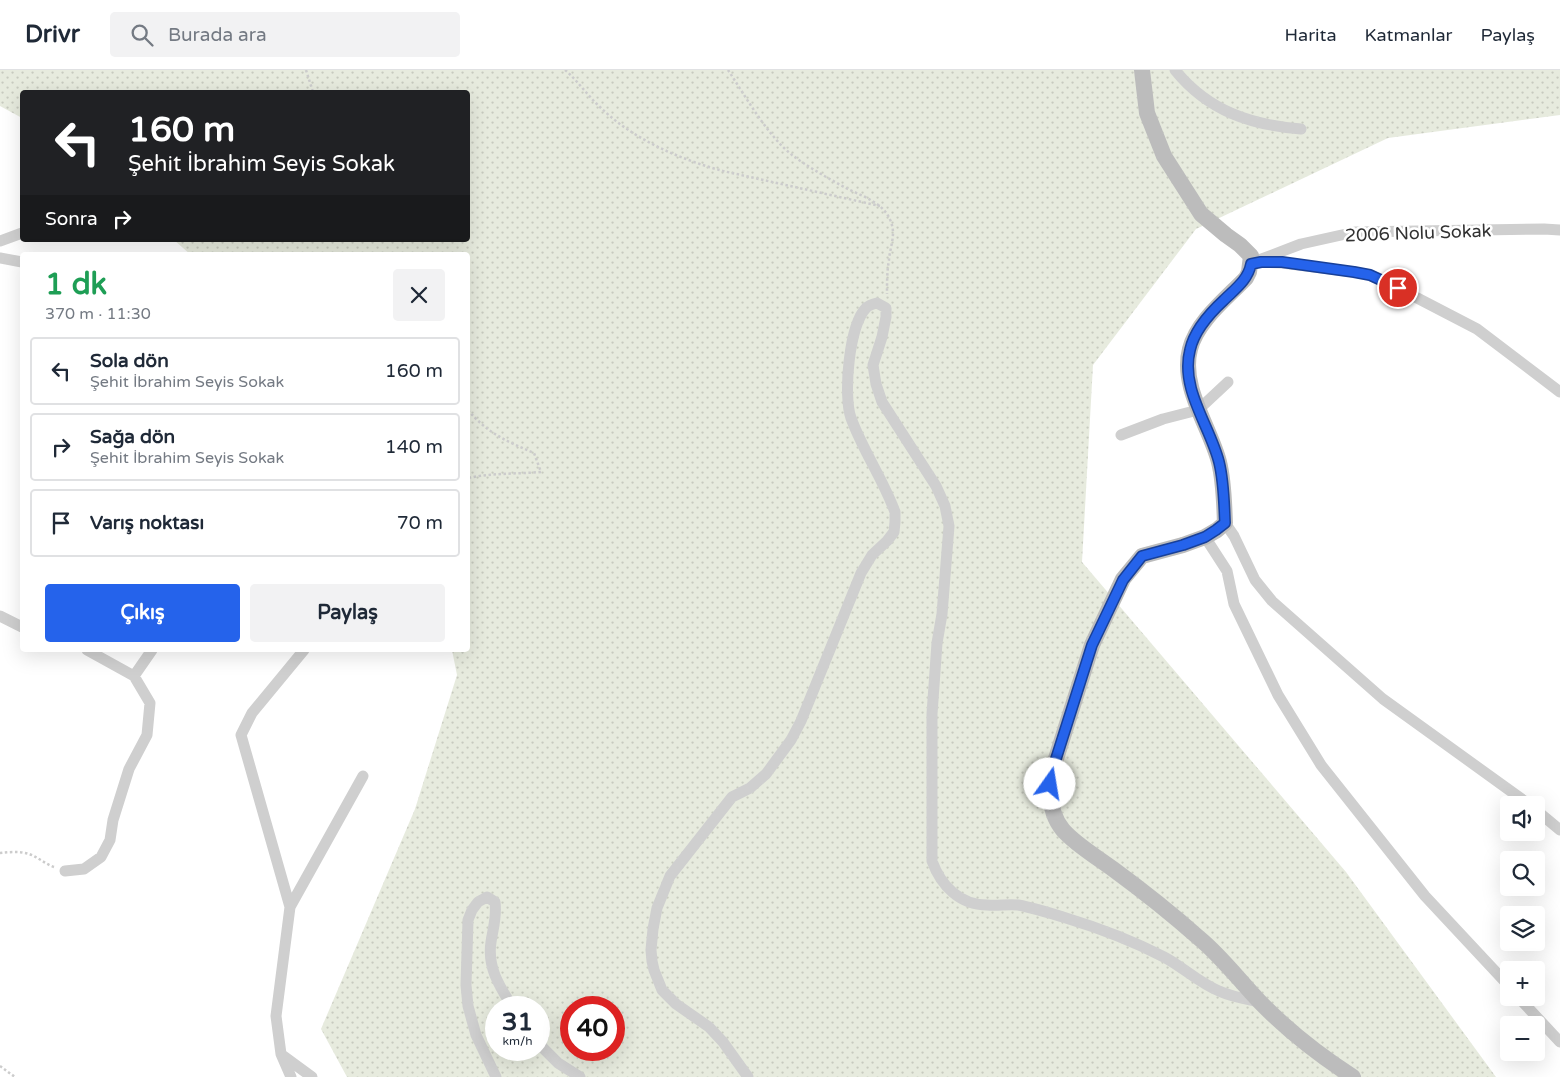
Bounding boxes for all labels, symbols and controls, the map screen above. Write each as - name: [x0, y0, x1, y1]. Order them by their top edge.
- search box: [110, 12, 460, 57]
- text: Drivr: [25, 20, 80, 49]
- icon: search: [128, 21, 156, 49]
- text: Burada ara: [168, 24, 267, 46]
- text: Harita: [1284, 24, 1337, 46]
- text: Katmanlar: [1365, 24, 1453, 46]
- text: Paylaş: [1481, 24, 1535, 46]
- text: 160 m: [128, 109, 235, 151]
- icon: left: [45, 110, 110, 175]
- text: Şehit İbrahim Seyis Sokak: [128, 151, 395, 177]
- icon: right: [108, 205, 136, 233]
- text: Sonra: [45, 208, 98, 230]
- street label: 2006 Nolu Sokak: [1344, 219, 1492, 247]
- text: 1 dk: [45, 266, 107, 303]
- pin: [1377, 267, 1419, 309]
- button: close: [393, 269, 445, 321]
- icon: arrive: [1384, 274, 1412, 302]
- text: 370 m · 11:30: [45, 304, 151, 324]
- text: Sola dön: [90, 350, 169, 372]
- icon: left: [47, 357, 75, 385]
- text: 160 m: [385, 360, 443, 382]
- text: Şehit İbrahim Seyis Sokak: [90, 372, 284, 392]
- text: Sağa dön: [90, 426, 175, 448]
- icon: right: [47, 433, 75, 461]
- text: 140 m: [385, 436, 443, 458]
- text: Şehit İbrahim Seyis Sokak: [90, 448, 284, 468]
- icon: arrive: [47, 509, 75, 537]
- text: Varış noktası: [90, 512, 204, 534]
- text: 70 m: [397, 512, 443, 534]
- button: Çıkış: [45, 584, 240, 642]
- button: Paylaş: [250, 584, 445, 642]
- position arrow: [1023, 757, 1075, 809]
- map controls: [1500, 796, 1545, 1061]
- button: sound: [1500, 796, 1545, 841]
- button: search: [1500, 851, 1545, 896]
- button: layers: [1500, 906, 1545, 951]
- button: +: [1500, 961, 1545, 1006]
- speed limit sign: 40: [560, 996, 625, 1061]
- text: 31: [502, 1007, 533, 1037]
- button: −: [1500, 1016, 1545, 1061]
- text: km/h: [502, 1034, 533, 1048]

